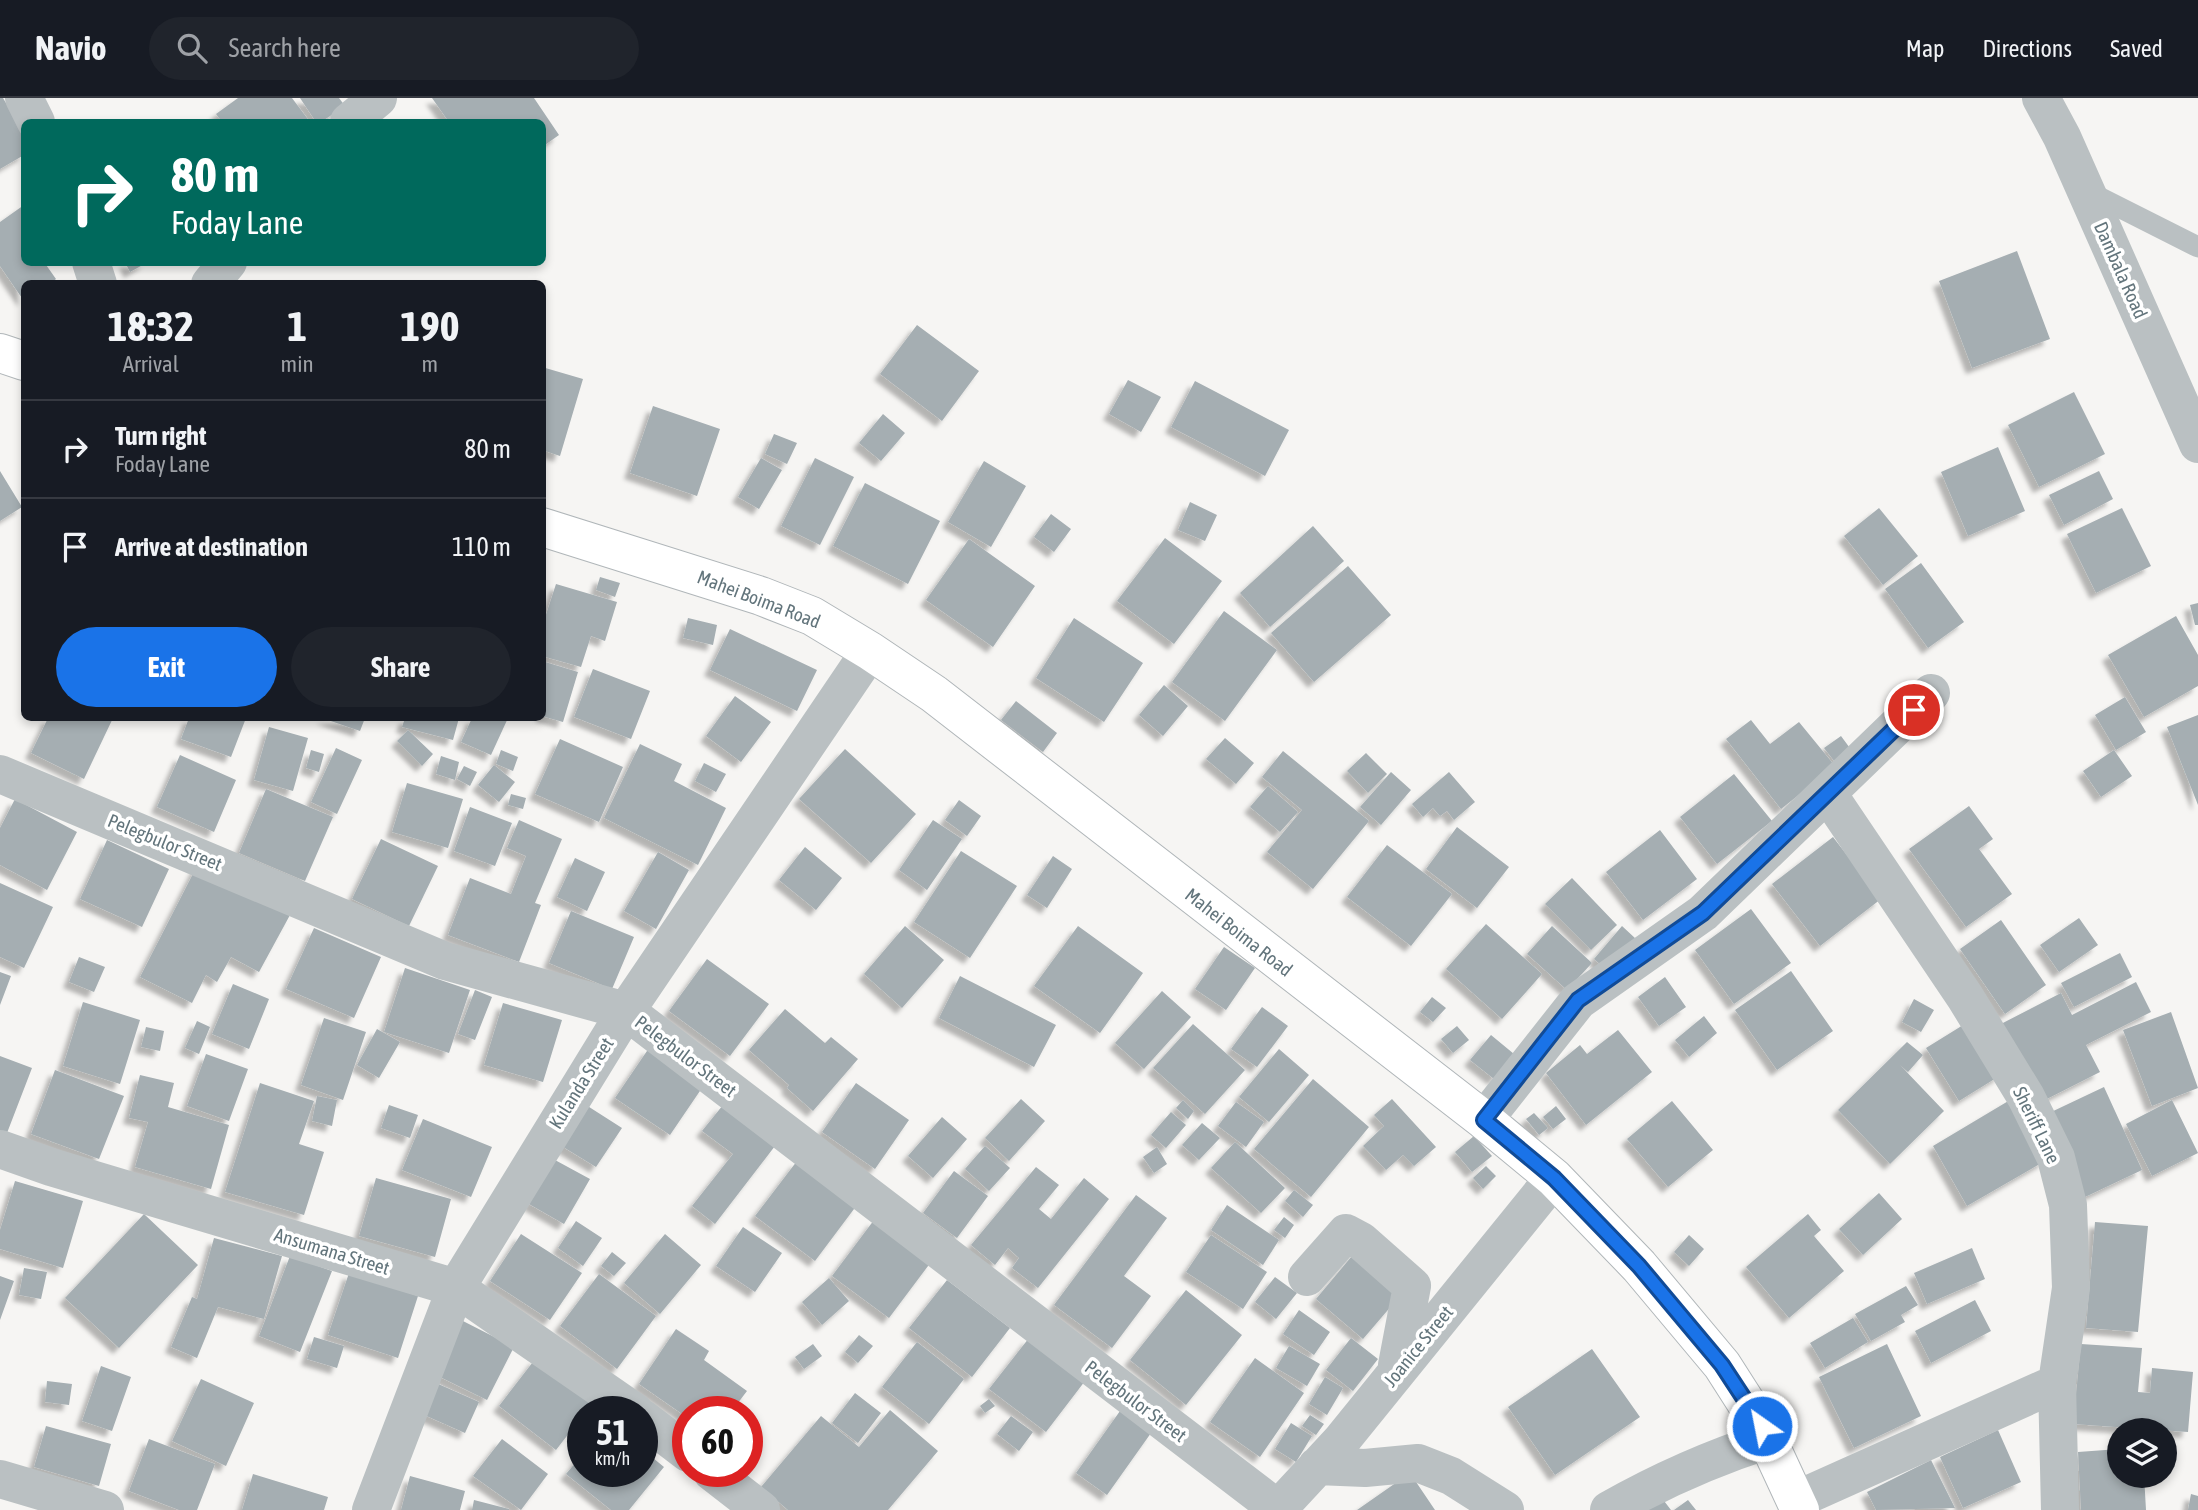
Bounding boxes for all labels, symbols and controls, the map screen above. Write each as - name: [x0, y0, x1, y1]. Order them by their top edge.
- search box: [149, 17, 639, 80]
- text: Navio: [35, 29, 107, 67]
- icon: search: [173, 29, 211, 67]
- text: Search here: [229, 33, 341, 63]
- text: Map: [1906, 35, 1944, 62]
- text: Directions: [1982, 35, 2072, 62]
- text: Saved: [2110, 35, 2163, 62]
- text: 80 m: [171, 146, 259, 202]
- icon: right: [56, 147, 147, 238]
- text: Foday Lane: [171, 204, 303, 241]
- street label: Dambala Road: [2090, 218, 2152, 322]
- text: 18:32: [108, 302, 194, 350]
- text: 1: [287, 302, 307, 350]
- text: 190: [400, 302, 459, 350]
- text: Arrival: [123, 351, 179, 377]
- text: min: [281, 351, 314, 377]
- text: m: [422, 351, 438, 377]
- text: Turn right: [115, 421, 206, 451]
- icon: right: [56, 430, 94, 468]
- text: 80 m: [464, 434, 511, 464]
- text: Foday Lane: [115, 451, 210, 477]
- icon: arrive: [56, 528, 94, 566]
- text: Arrive at destination: [115, 532, 308, 562]
- text: 110 m: [452, 532, 511, 562]
- street label: Mahei Boima Road: [694, 565, 824, 633]
- button: Exit: [56, 627, 277, 707]
- button: Share: [291, 627, 511, 707]
- pin: [1884, 680, 1944, 740]
- icon: arrive: [1895, 691, 1933, 729]
- street label: Pelegbulor Street: [105, 809, 225, 875]
- street label: Mahei Boima Road: [1181, 883, 1297, 981]
- street label: Pelegbulor Street: [631, 1011, 741, 1101]
- street label: Kulanda Street: [544, 1033, 618, 1133]
- street label: Sheriff Lane: [2009, 1083, 2065, 1167]
- street label: Ansumana Street: [272, 1223, 392, 1279]
- street label: Joanice Street: [1379, 1301, 1457, 1391]
- street label: Pelegbulor Street: [1081, 1356, 1191, 1446]
- position arrow: [1725, 1389, 1799, 1463]
- speed limit sign: 60: [672, 1396, 763, 1487]
- text: 51: [596, 1412, 629, 1452]
- map controls: [2107, 1418, 2177, 1488]
- button: layers: [2107, 1418, 2177, 1488]
- text: km/h: [595, 1448, 630, 1469]

